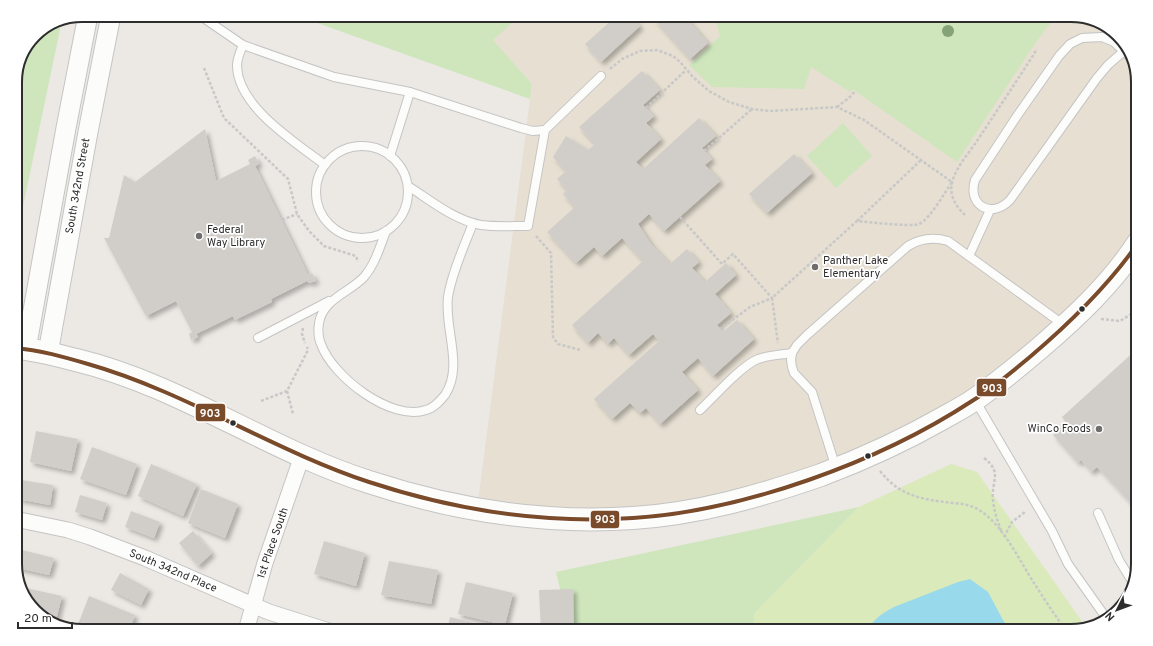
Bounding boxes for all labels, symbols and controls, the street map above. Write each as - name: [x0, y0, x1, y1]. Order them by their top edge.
- street label: South 342nd Street: [63, 137, 93, 235]
- place label: Federal Way Library: [207, 223, 266, 250]
- marker: Federal Way Library: [194, 231, 204, 241]
- place label: Panther Lake Elementary: [823, 254, 888, 281]
- marker: Panther Lake Elementary: [810, 262, 820, 272]
- unlabelled marker: [1077, 304, 1087, 314]
- line badge: 903: [976, 378, 1007, 397]
- text: 903: [982, 382, 1002, 396]
- line badge: 903: [195, 403, 226, 422]
- text: 903: [200, 407, 220, 421]
- unlabelled marker: [228, 418, 238, 428]
- place label: WinCo Foods: [1028, 422, 1091, 436]
- marker: WinCo Foods: [1094, 424, 1104, 434]
- unlabelled marker: [863, 451, 873, 461]
- street label: 1st Place South: [254, 506, 292, 580]
- line badge: 903: [590, 510, 620, 529]
- text: 903: [595, 513, 615, 527]
- street label: South 342nd Place: [127, 546, 219, 596]
- north arrow: [1097, 590, 1137, 630]
- scale bar: [18, 604, 72, 630]
- text: N: [1102, 608, 1118, 624]
- text: 20 m: [24, 611, 52, 627]

